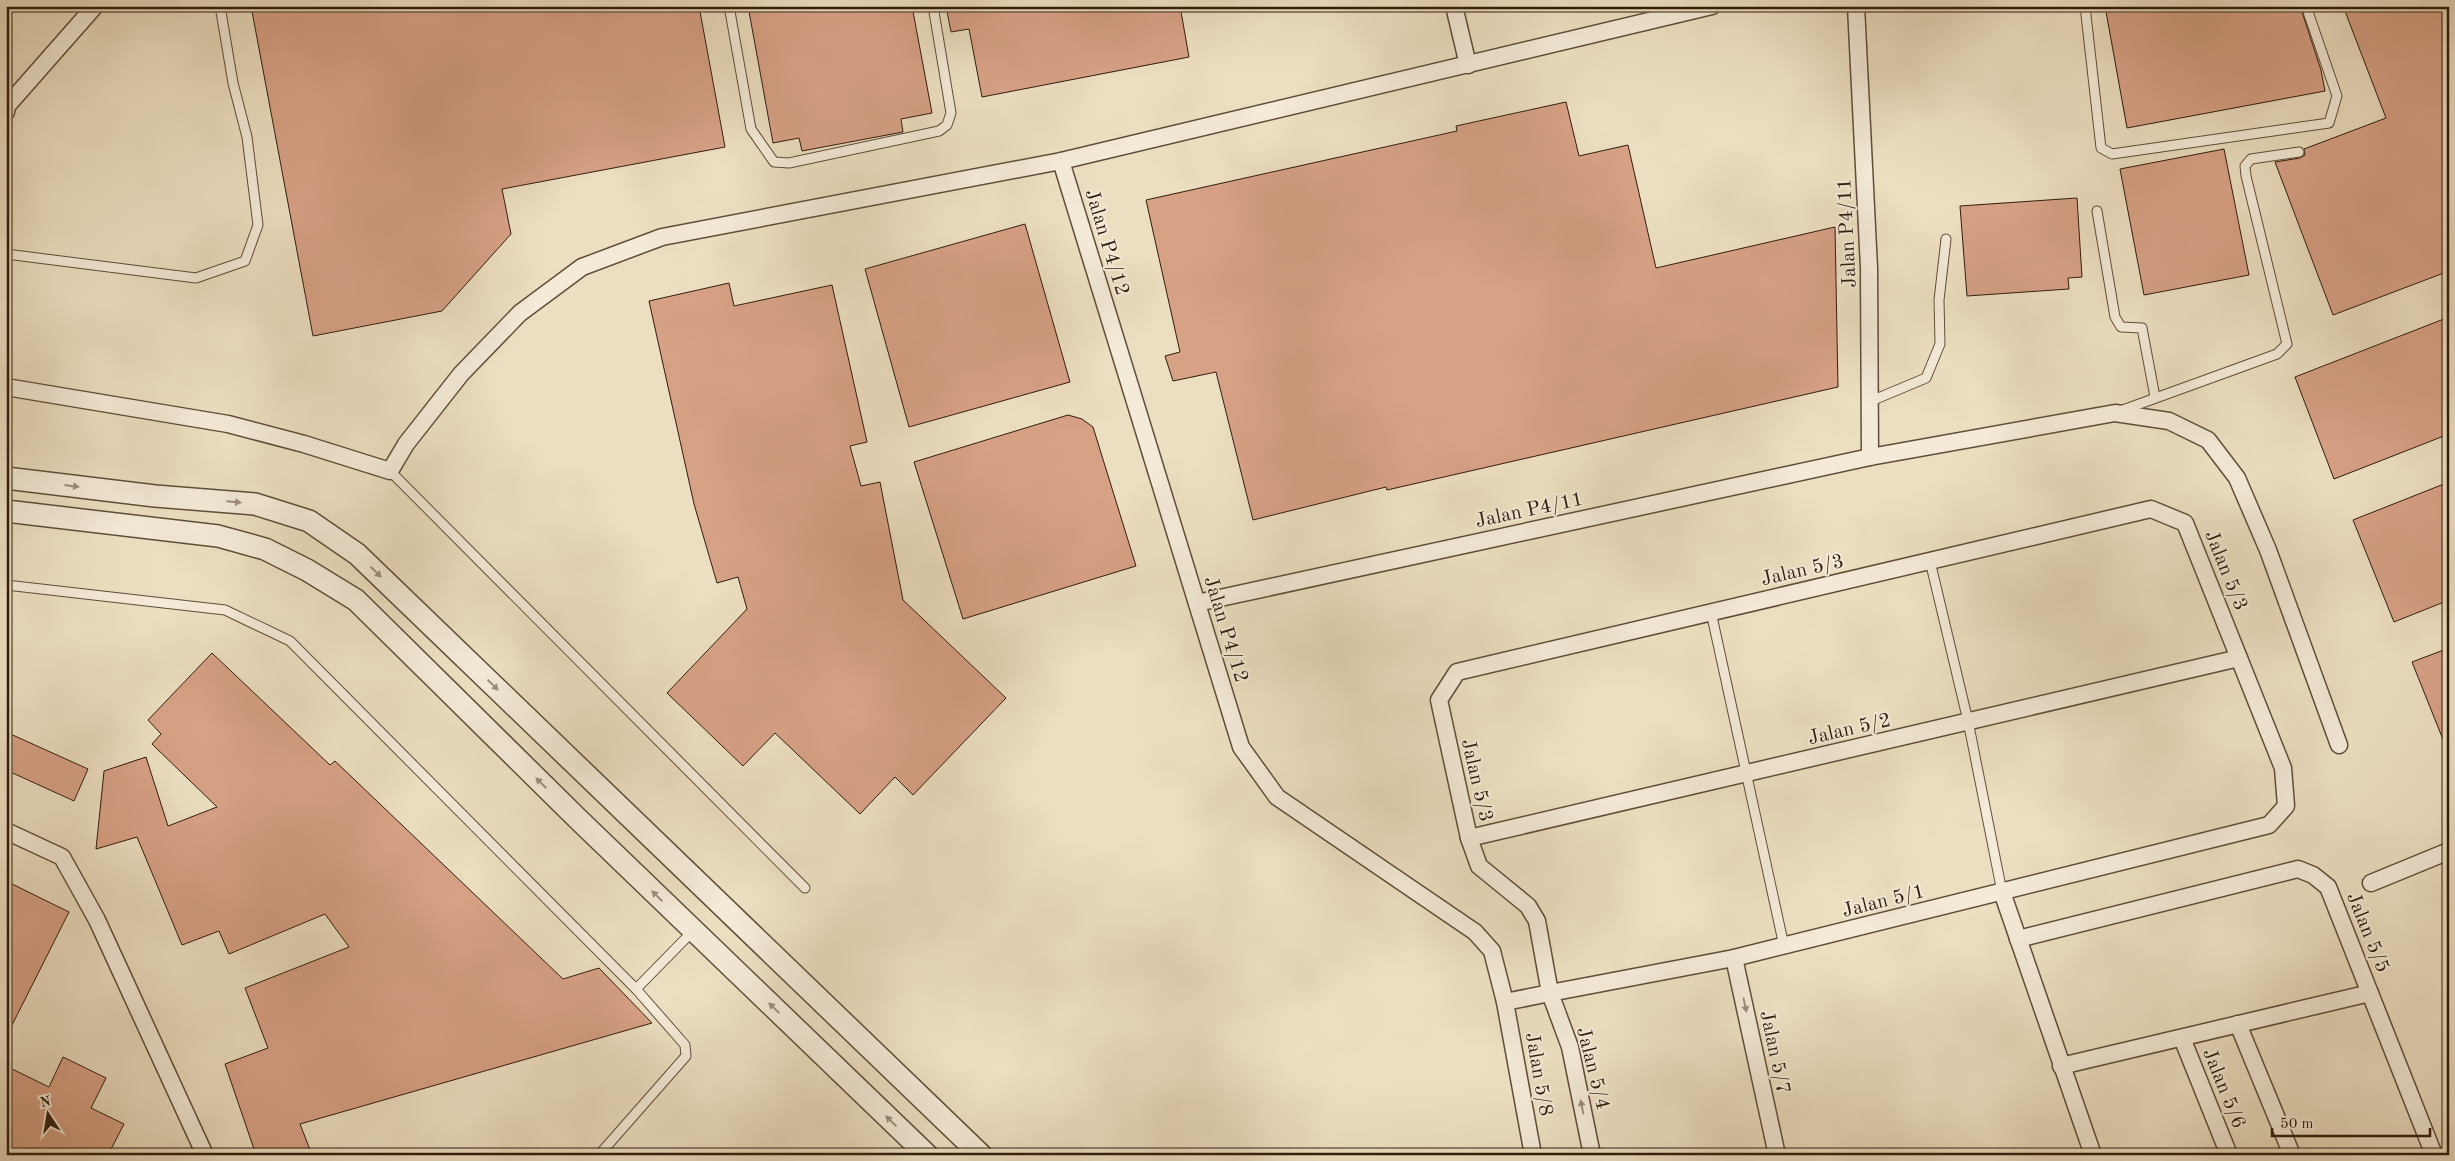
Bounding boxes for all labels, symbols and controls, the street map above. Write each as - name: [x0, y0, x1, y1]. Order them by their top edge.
- street label: Jalan P4/11: [1835, 178, 1861, 288]
- street label: Jalan P4/12: [1080, 187, 1132, 298]
- one-way arrow: [64, 482, 80, 490]
- street label: Jalan P4/11: [1474, 490, 1585, 532]
- one-way arrow: [226, 498, 242, 506]
- street label: Jalan 5/3: [2200, 528, 2250, 614]
- street label: Jalan 5/3: [1759, 552, 1846, 590]
- one-way arrow: [370, 566, 382, 578]
- street label: Jalan P4/12: [1199, 574, 1251, 685]
- one-way arrow: [487, 679, 499, 691]
- street label: Jalan 5/2: [1806, 711, 1893, 749]
- street label: Jalan 5/3: [1457, 737, 1495, 824]
- one-way arrow: [535, 777, 547, 789]
- street label: Jalan 5/1: [1840, 882, 1927, 922]
- one-way arrow: [651, 890, 663, 902]
- street label: Jalan 5/5: [2342, 890, 2392, 976]
- one-way arrow: [1741, 998, 1749, 1014]
- one-way arrow: [769, 1002, 781, 1014]
- street label: Jalan 5/7: [1755, 1009, 1793, 1096]
- street label: Jalan 5/4: [1572, 1025, 1612, 1112]
- street label: Jalan 5/8: [1521, 1031, 1555, 1118]
- street label: Jalan 5/6: [2198, 1046, 2248, 1132]
- north arrow: [22, 1088, 72, 1138]
- text: N: [39, 1094, 52, 1110]
- one-way arrow: [1578, 1099, 1586, 1115]
- scale bar: [2272, 1106, 2430, 1138]
- one-way arrow: [886, 1115, 898, 1127]
- text: 50 m: [2280, 1117, 2314, 1132]

